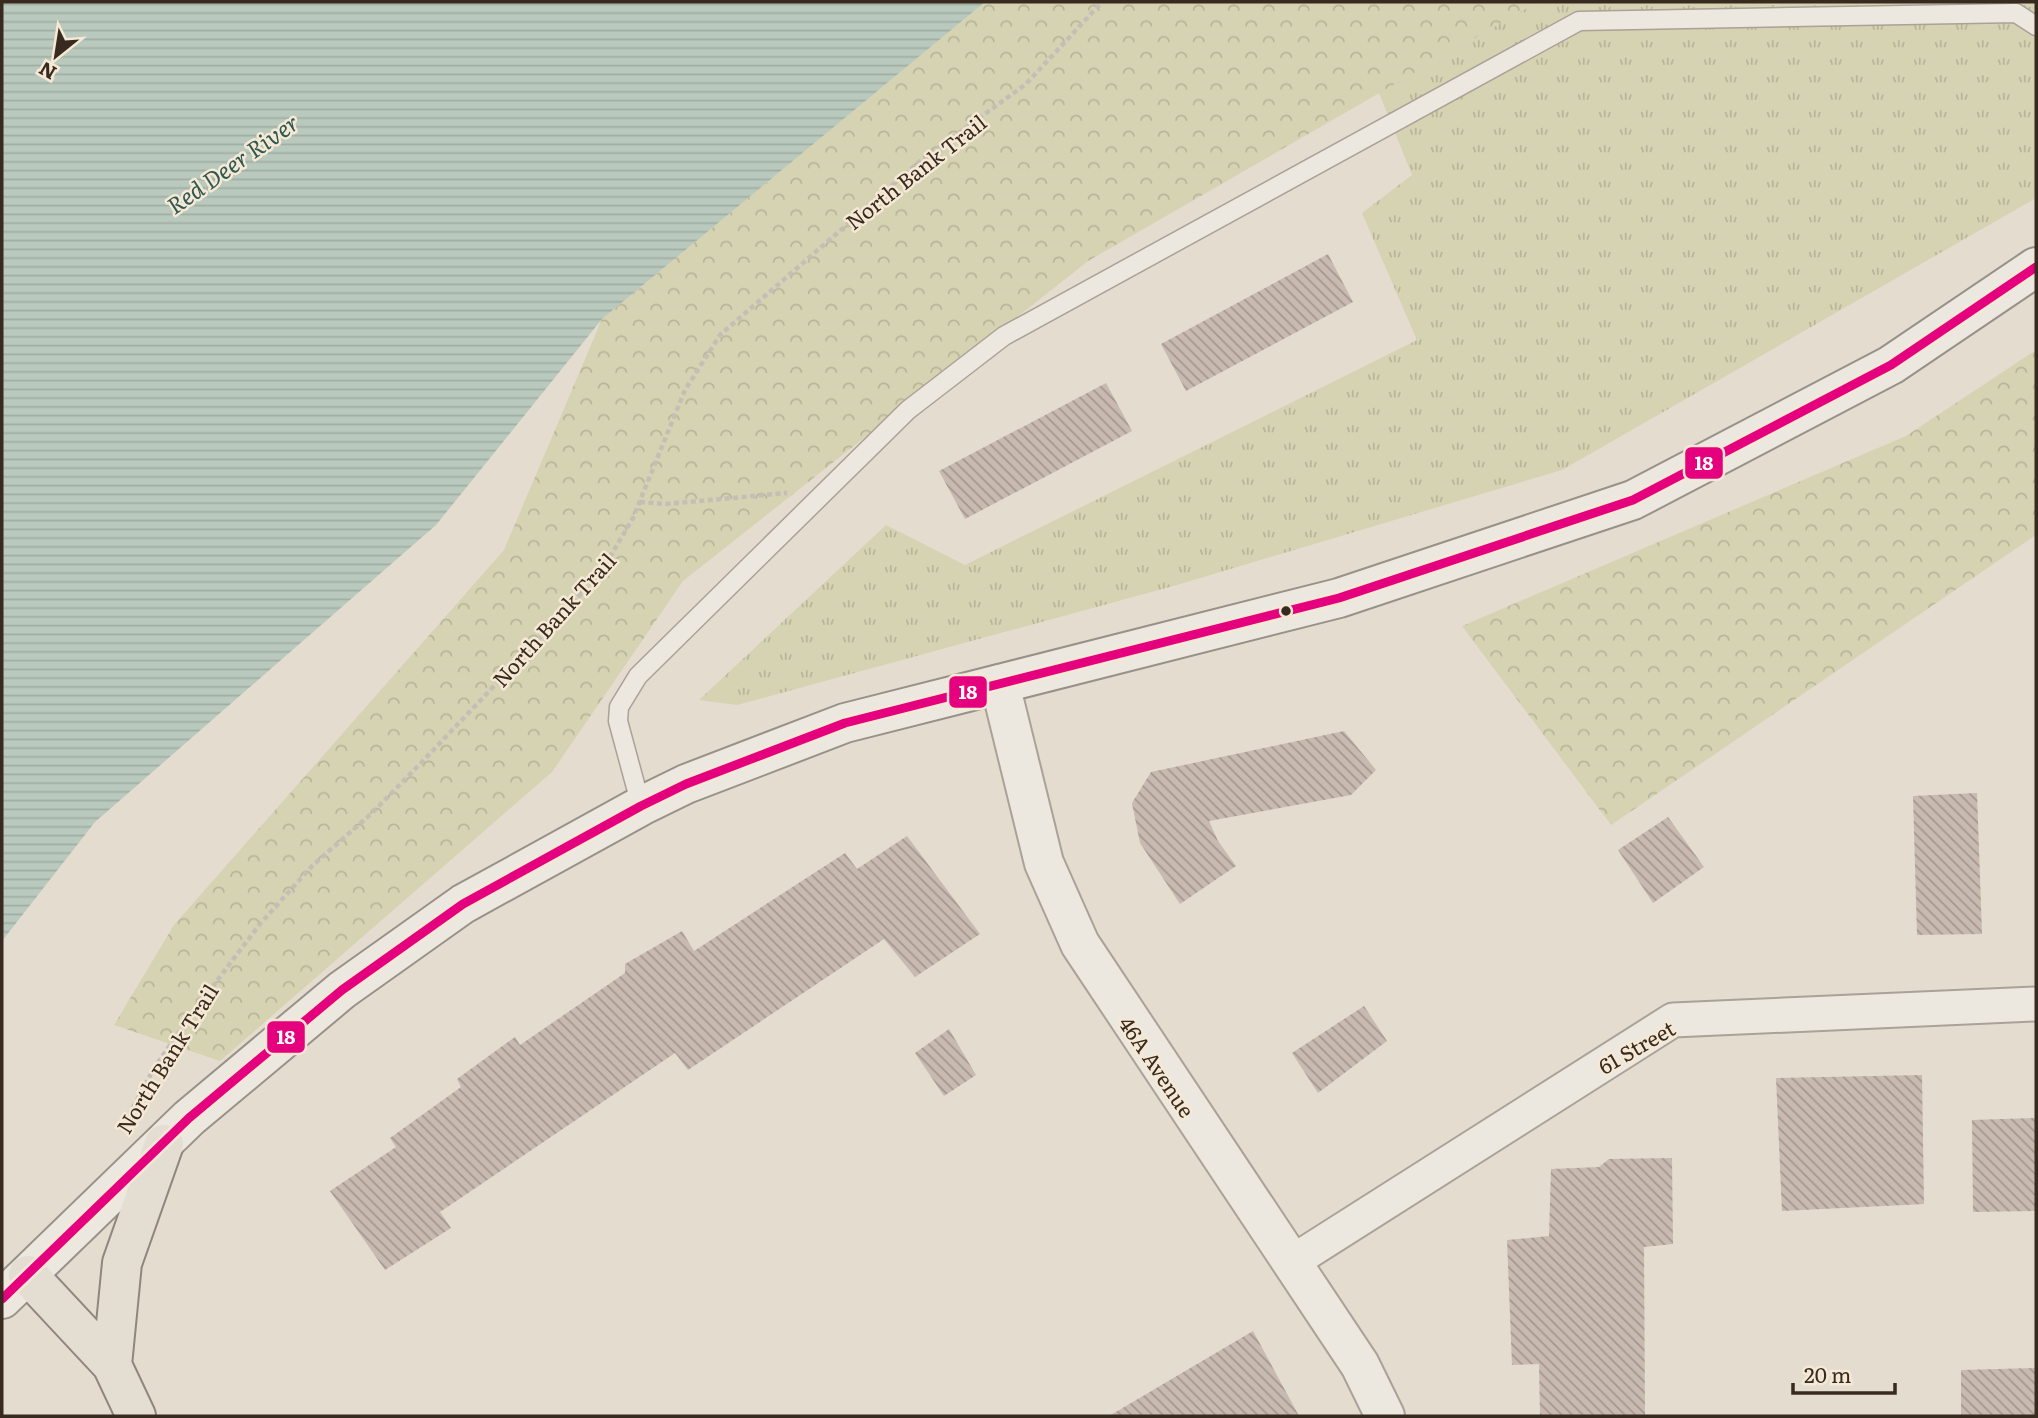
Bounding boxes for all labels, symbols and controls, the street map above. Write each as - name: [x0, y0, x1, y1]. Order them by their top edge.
- north arrow: [21, 21, 91, 91]
- text: N: [33, 55, 61, 88]
- water label: Red Deer River: [159, 105, 305, 221]
- street label: North Bank Trail: [838, 106, 992, 236]
- line badge: 18: [1684, 446, 1724, 480]
- text: 18: [1694, 448, 1714, 476]
- street label: North Bank Trail: [484, 545, 622, 693]
- unlabelled marker: [1279, 604, 1293, 618]
- line badge: 18: [948, 675, 988, 709]
- text: 18: [958, 677, 978, 705]
- street label: North Bank Trail: [107, 977, 225, 1139]
- street label: 46A Avenue: [1113, 1009, 1203, 1123]
- street label: 61 Street: [1592, 1011, 1681, 1080]
- line badge: 18: [266, 1020, 306, 1054]
- text: 18: [276, 1022, 296, 1050]
- scale bar: [1793, 1352, 1895, 1396]
- text: 20 m: [1804, 1358, 1851, 1389]

